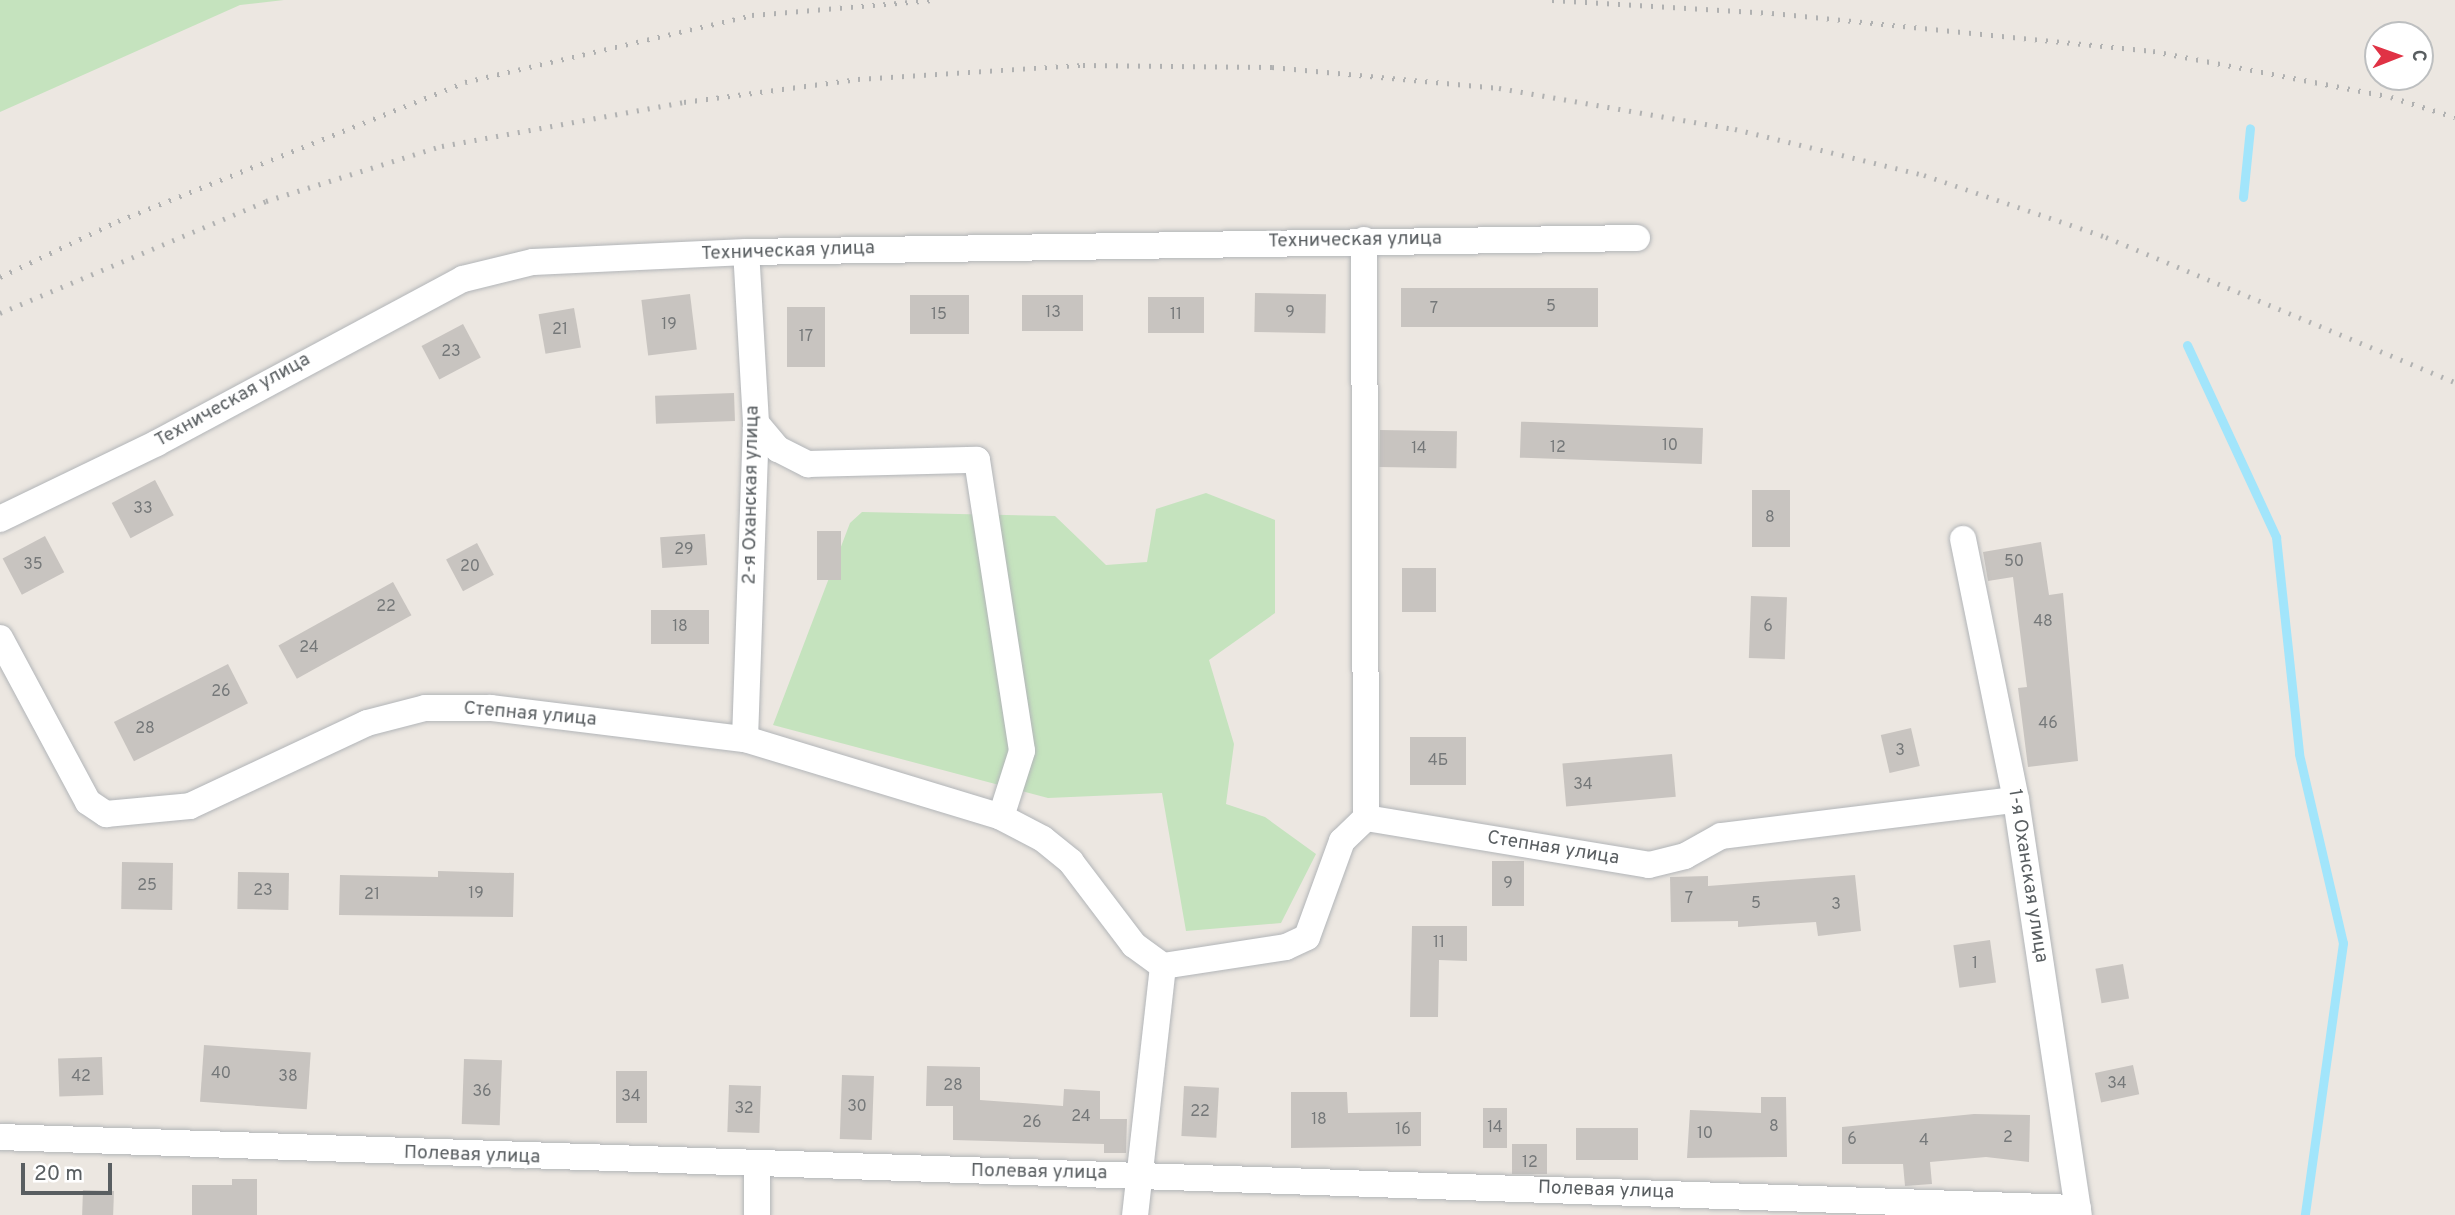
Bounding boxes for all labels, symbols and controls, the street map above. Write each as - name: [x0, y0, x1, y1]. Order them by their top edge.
- north arrow: [2364, 21, 2434, 91]
- text: С: [2406, 49, 2430, 62]
- street label: Техническая улица: [1268, 228, 1442, 254]
- street label: Техническая улица: [701, 238, 875, 266]
- house number: 5: [1546, 297, 1556, 317]
- house number: 7: [1430, 299, 1438, 319]
- house number: 13: [1045, 303, 1061, 323]
- house number: 9: [1285, 303, 1295, 323]
- house number: 15: [931, 305, 947, 325]
- house number: 11: [1170, 305, 1182, 325]
- house number: 19: [661, 315, 677, 335]
- house number: 21: [552, 320, 568, 340]
- house number: 17: [799, 327, 813, 347]
- house number: 23: [441, 342, 461, 362]
- street label: Техническая улица: [152, 349, 314, 453]
- street label: 2-я Оханская улица: [739, 405, 765, 585]
- house number: 10: [1662, 436, 1678, 456]
- house number: 12: [1550, 438, 1566, 458]
- house number: 14: [1411, 439, 1427, 459]
- house number: 33: [133, 499, 153, 519]
- house number: 8: [1765, 508, 1775, 528]
- house number: 29: [674, 540, 694, 560]
- house number: 50: [2004, 552, 2024, 572]
- house number: 35: [23, 555, 43, 575]
- house number: 20: [460, 557, 480, 577]
- house number: 22: [376, 597, 396, 617]
- house number: 48: [2033, 612, 2053, 632]
- house number: 18: [672, 617, 688, 637]
- house number: 6: [1763, 617, 1773, 637]
- house number: 24: [299, 638, 319, 658]
- house number: 26: [211, 682, 231, 702]
- street label: Степная улица: [463, 698, 597, 732]
- house number: 46: [2038, 714, 2058, 734]
- house number: 28: [135, 719, 155, 739]
- house number: 3: [1895, 741, 1905, 761]
- house number: 4Б: [1428, 751, 1448, 771]
- house number: 34: [1573, 775, 1593, 795]
- street label: 1-я Оханская улица: [2002, 788, 2052, 964]
- street label: Степная улица: [1485, 827, 1621, 871]
- house number: 9: [1503, 874, 1513, 894]
- house number: 25: [137, 876, 157, 896]
- house number: 23: [253, 881, 273, 901]
- house number: 19: [468, 884, 484, 904]
- house number: 21: [364, 885, 380, 905]
- house number: 7: [1685, 889, 1693, 909]
- house number: 5: [1751, 894, 1761, 914]
- house number: 3: [1831, 895, 1841, 915]
- house number: 11: [1433, 933, 1445, 953]
- house number: 1: [1972, 954, 1978, 974]
- house number: 40: [211, 1064, 231, 1084]
- house number: 42: [71, 1067, 91, 1087]
- house number: 38: [278, 1067, 298, 1087]
- house number: 34: [2107, 1074, 2127, 1094]
- house number: 28: [943, 1076, 963, 1096]
- house number: 36: [472, 1082, 492, 1102]
- house number: 34: [621, 1087, 641, 1107]
- house number: 30: [847, 1097, 867, 1117]
- house number: 32: [734, 1099, 754, 1119]
- house number: 22: [1190, 1102, 1210, 1122]
- house number: 24: [1071, 1107, 1091, 1127]
- house number: 18: [1311, 1110, 1327, 1130]
- house number: 26: [1022, 1113, 1042, 1133]
- house number: 8: [1769, 1117, 1779, 1137]
- house number: 14: [1487, 1118, 1503, 1138]
- house number: 16: [1395, 1120, 1411, 1140]
- house number: 10: [1697, 1124, 1713, 1144]
- house number: 2: [2003, 1128, 2013, 1148]
- house number: 6: [1847, 1130, 1857, 1150]
- house number: 4: [1919, 1131, 1929, 1151]
- street label: Полевая улица: [403, 1142, 541, 1170]
- scale bar: [24, 1148, 116, 1192]
- house number: 12: [1522, 1153, 1538, 1173]
- street label: Полевая улица: [971, 1160, 1107, 1186]
- text: 20 m: [34, 1161, 83, 1188]
- street label: Полевая улица: [1537, 1177, 1675, 1205]

